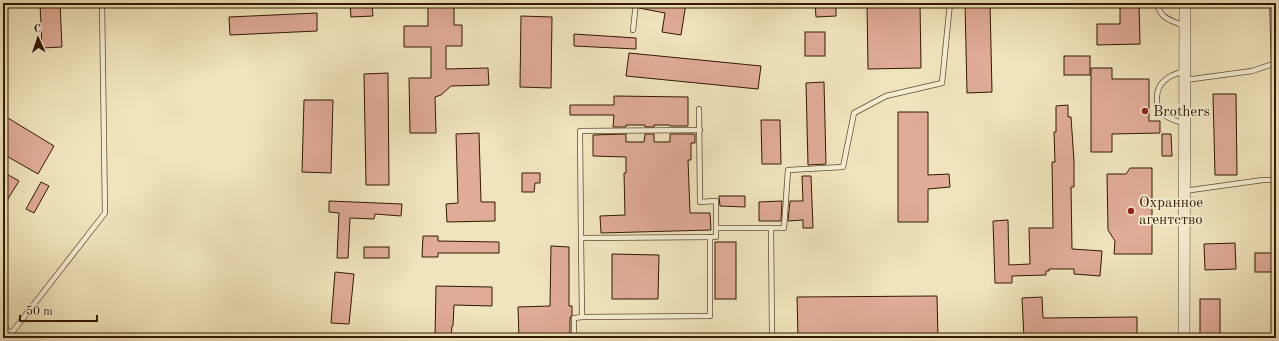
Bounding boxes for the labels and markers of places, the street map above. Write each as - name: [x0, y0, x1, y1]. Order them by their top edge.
- place label: Brothers: [1153, 105, 1210, 120]
- marker: Brothers: [1140, 106, 1150, 116]
- place label: Охранное агентство: [1139, 196, 1203, 228]
- marker: Охранное агентство: [1126, 206, 1136, 216]

